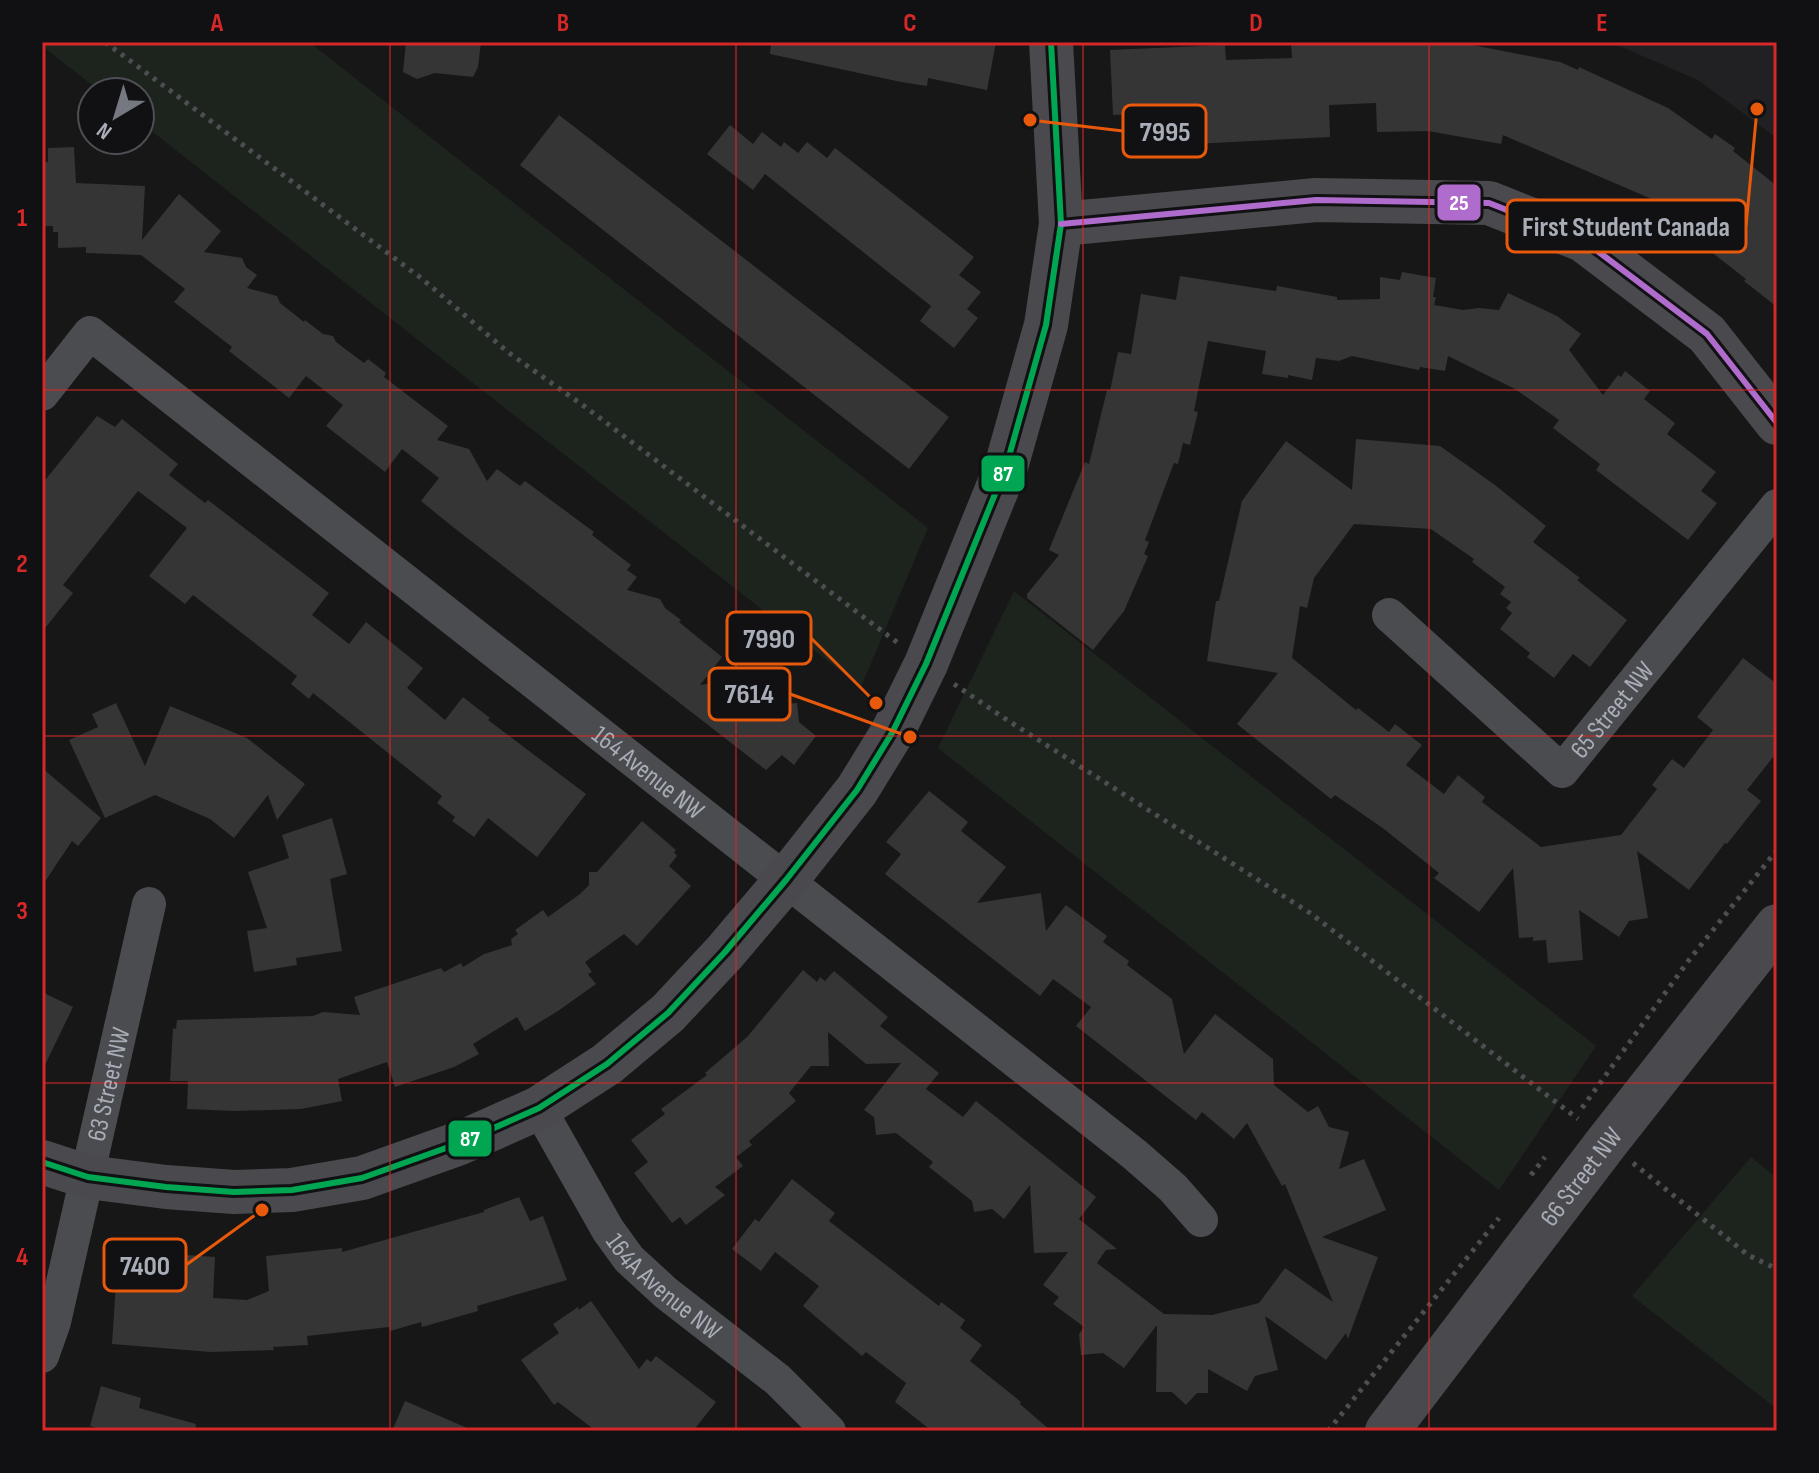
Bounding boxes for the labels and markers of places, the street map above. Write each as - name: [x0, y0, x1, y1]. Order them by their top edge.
- callout: 7995: [1123, 105, 1206, 157]
- callout: First Student Canada: [1507, 200, 1746, 252]
- callout: 7990: [727, 612, 811, 664]
- callout: 7614: [709, 668, 790, 720]
- callout: 7400: [104, 1239, 186, 1291]

